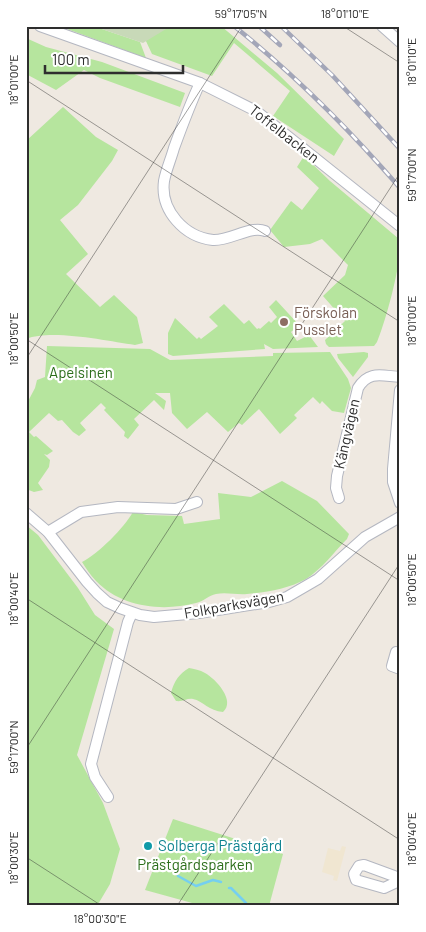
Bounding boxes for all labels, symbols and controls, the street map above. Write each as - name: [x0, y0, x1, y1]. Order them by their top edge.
- text: 59°17'05"N: [215, 6, 267, 20]
- text: 18°01'10"E: [321, 6, 369, 20]
- text: 18°01'10"E: [404, 38, 418, 86]
- scale bar: [45, 42, 182, 74]
- text: 100 m: [52, 50, 90, 68]
- text: 18°01'00"E: [6, 54, 20, 106]
- street label: Toffelbacken: [246, 100, 323, 166]
- text: 59°17'00"N: [404, 148, 418, 202]
- text: 18°01'00"E: [404, 295, 418, 347]
- place label: Förskolan Pusslet: [294, 303, 357, 338]
- text: 18°00'50"E: [6, 312, 20, 366]
- marker: Förskolan Pusslet: [278, 316, 290, 328]
- park label: Apelsinen: [49, 363, 113, 381]
- street label: Kängvägen: [329, 397, 363, 471]
- text: 18°00'50"E: [404, 553, 418, 607]
- text: 18°00'40"E: [6, 572, 20, 626]
- street label: Folkparksvägen: [182, 586, 285, 622]
- text: 59°17'00"N: [6, 720, 20, 774]
- text: 18°00'40"E: [404, 812, 418, 866]
- text: 18°00'30"E: [6, 831, 20, 885]
- place label: Solberga Prästgård: [158, 836, 282, 854]
- marker: Solberga Prästgård: [142, 840, 154, 852]
- park label: Prästgårdsparken: [137, 855, 253, 873]
- text: 18°00'30"E: [73, 911, 127, 925]

